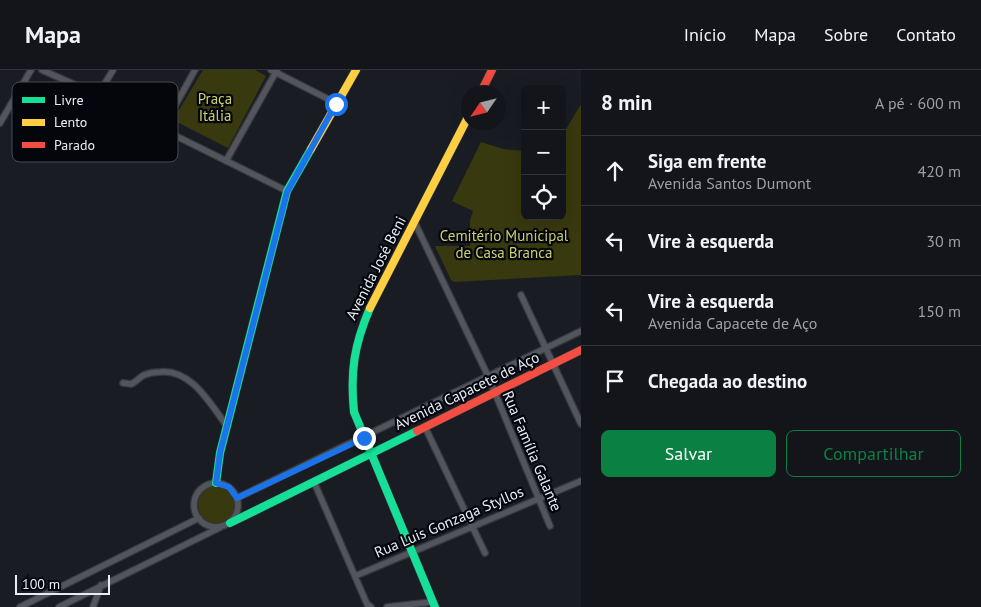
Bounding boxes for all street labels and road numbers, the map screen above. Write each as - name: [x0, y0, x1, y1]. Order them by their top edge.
- street label: Avenida José Beni: [341, 213, 410, 323]
- street label: Avenida Capacete de Aço: [391, 347, 542, 434]
- street label: Rua Família Galante: [499, 388, 566, 514]
- street label: Rua Luis Gonzaga Styllos: [371, 481, 526, 562]

